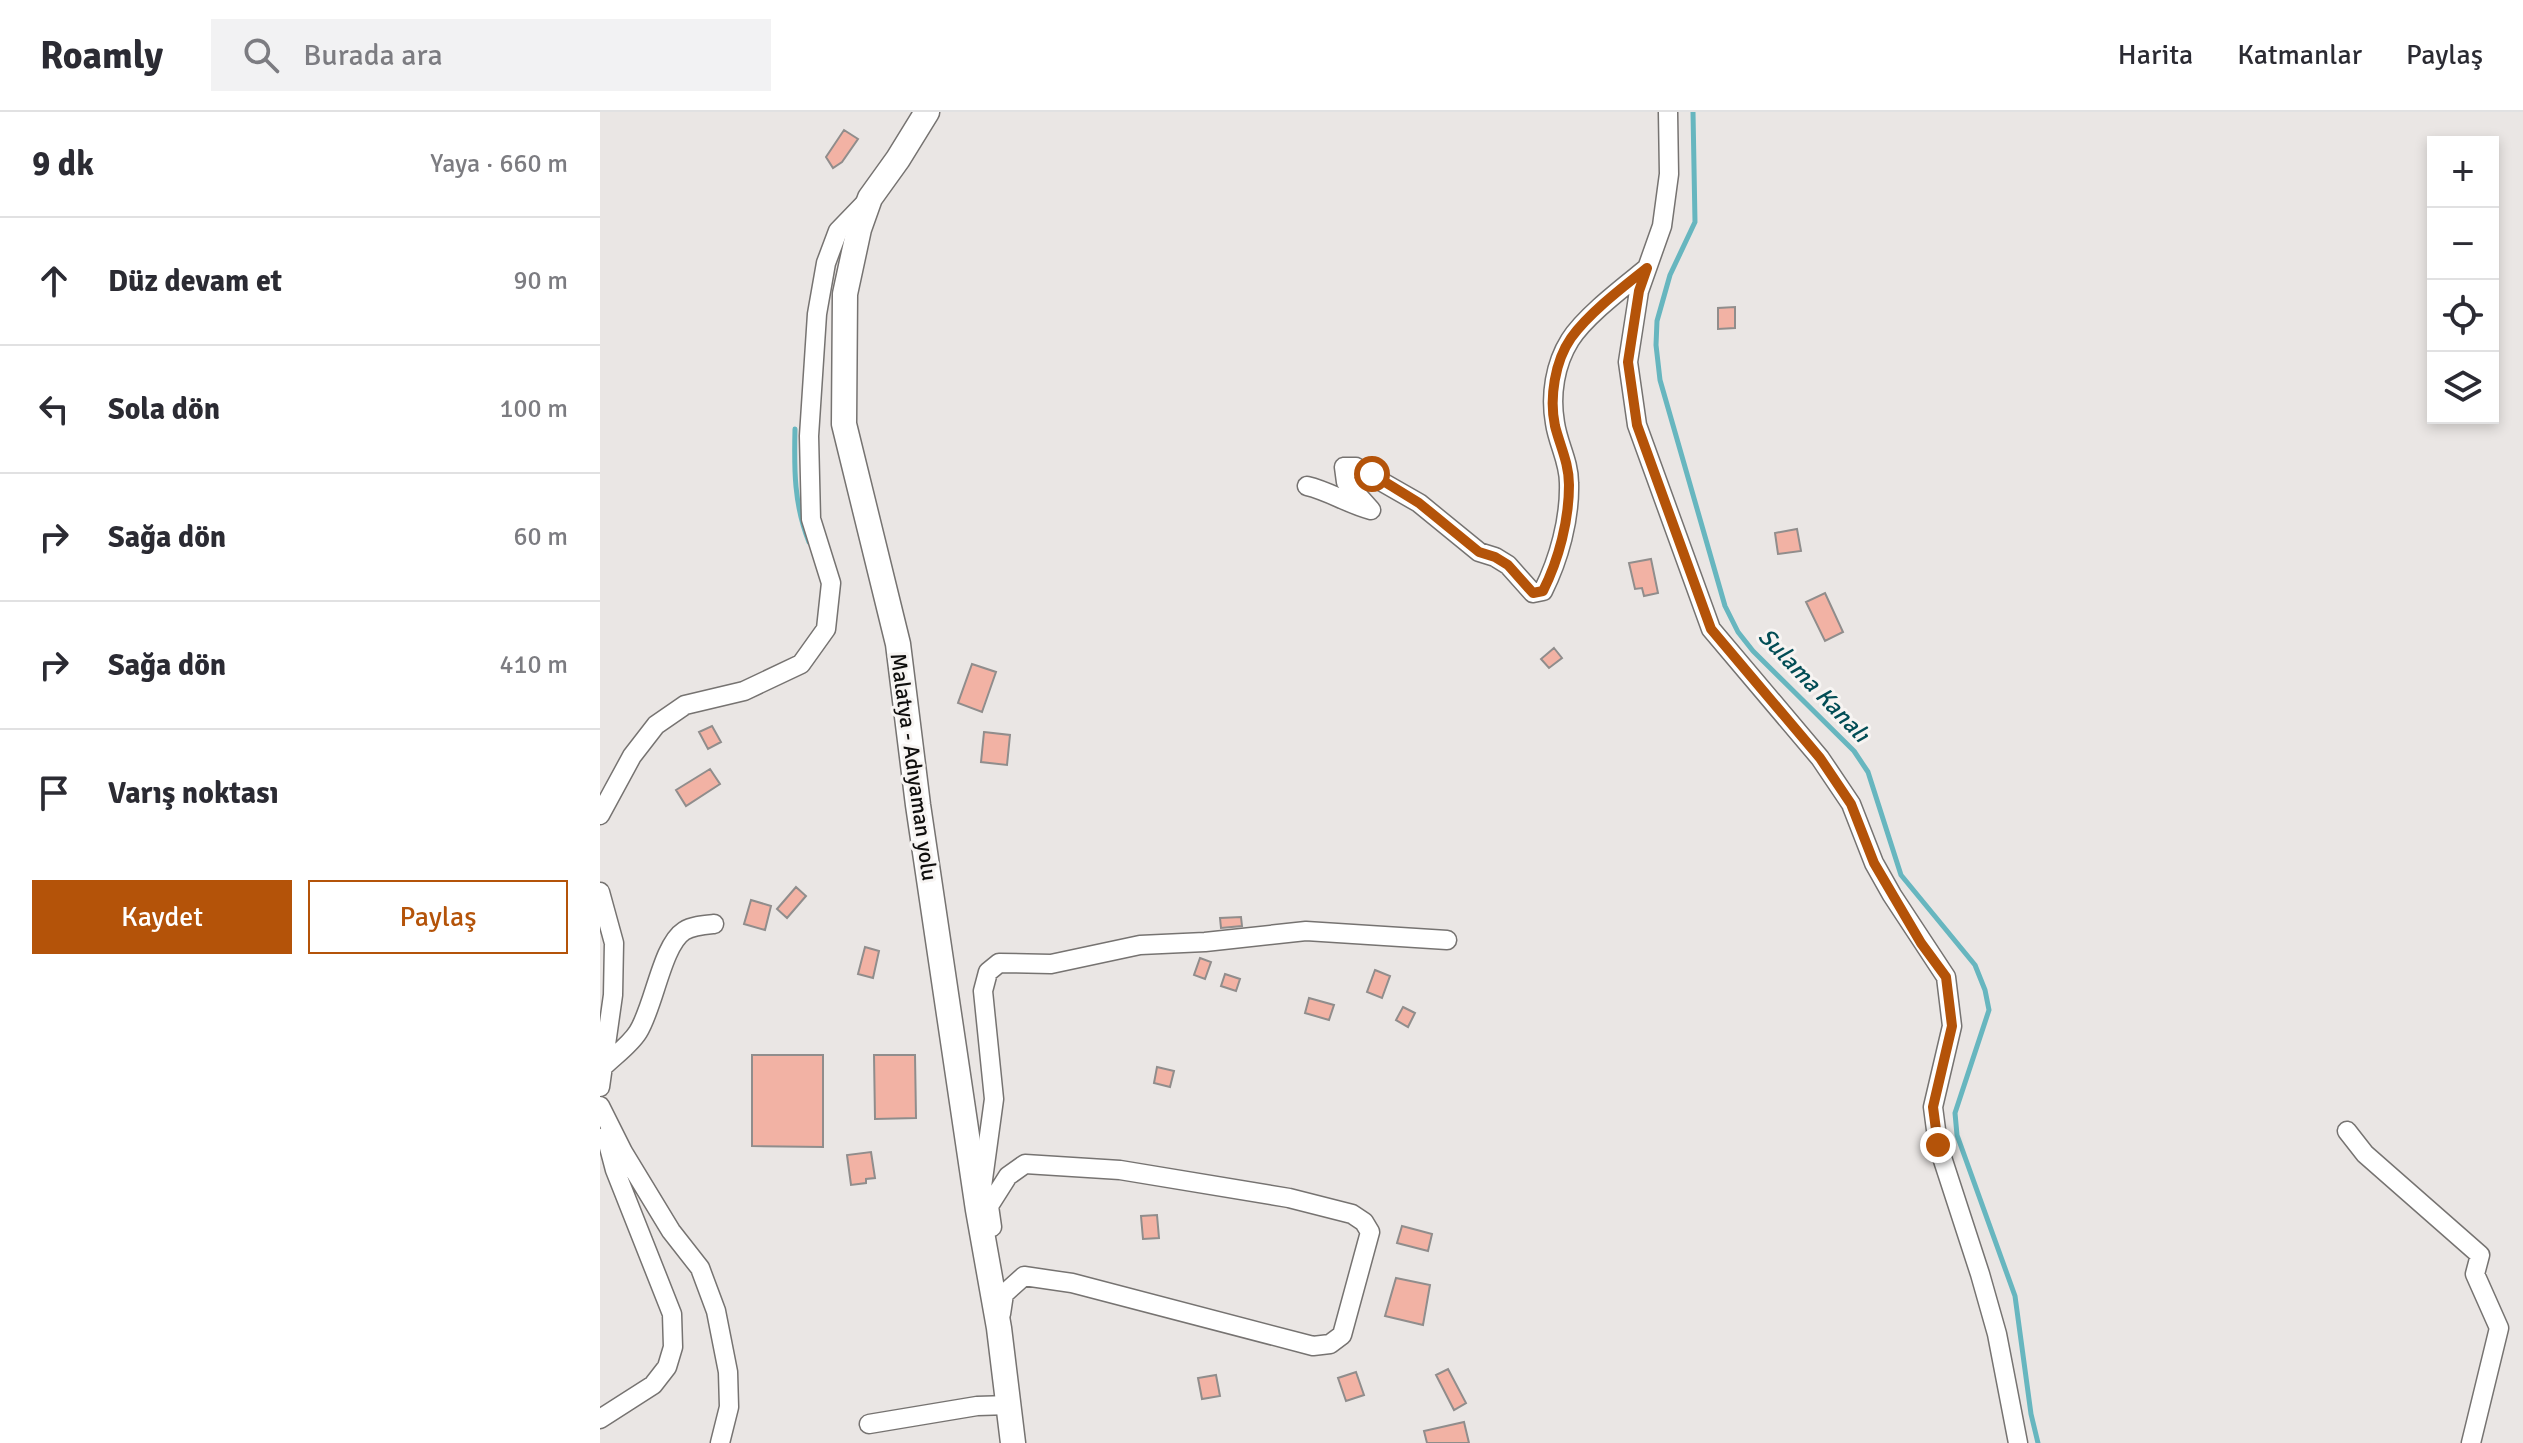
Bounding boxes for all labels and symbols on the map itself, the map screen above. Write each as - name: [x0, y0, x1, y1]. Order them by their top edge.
- route start: [1354, 456, 1390, 492]
- water label: Sulama Kanalı: [1752, 622, 1877, 750]
- street label: Malatya - Adıyaman yolu: [885, 651, 943, 883]
- route end: [1920, 1127, 1956, 1163]

